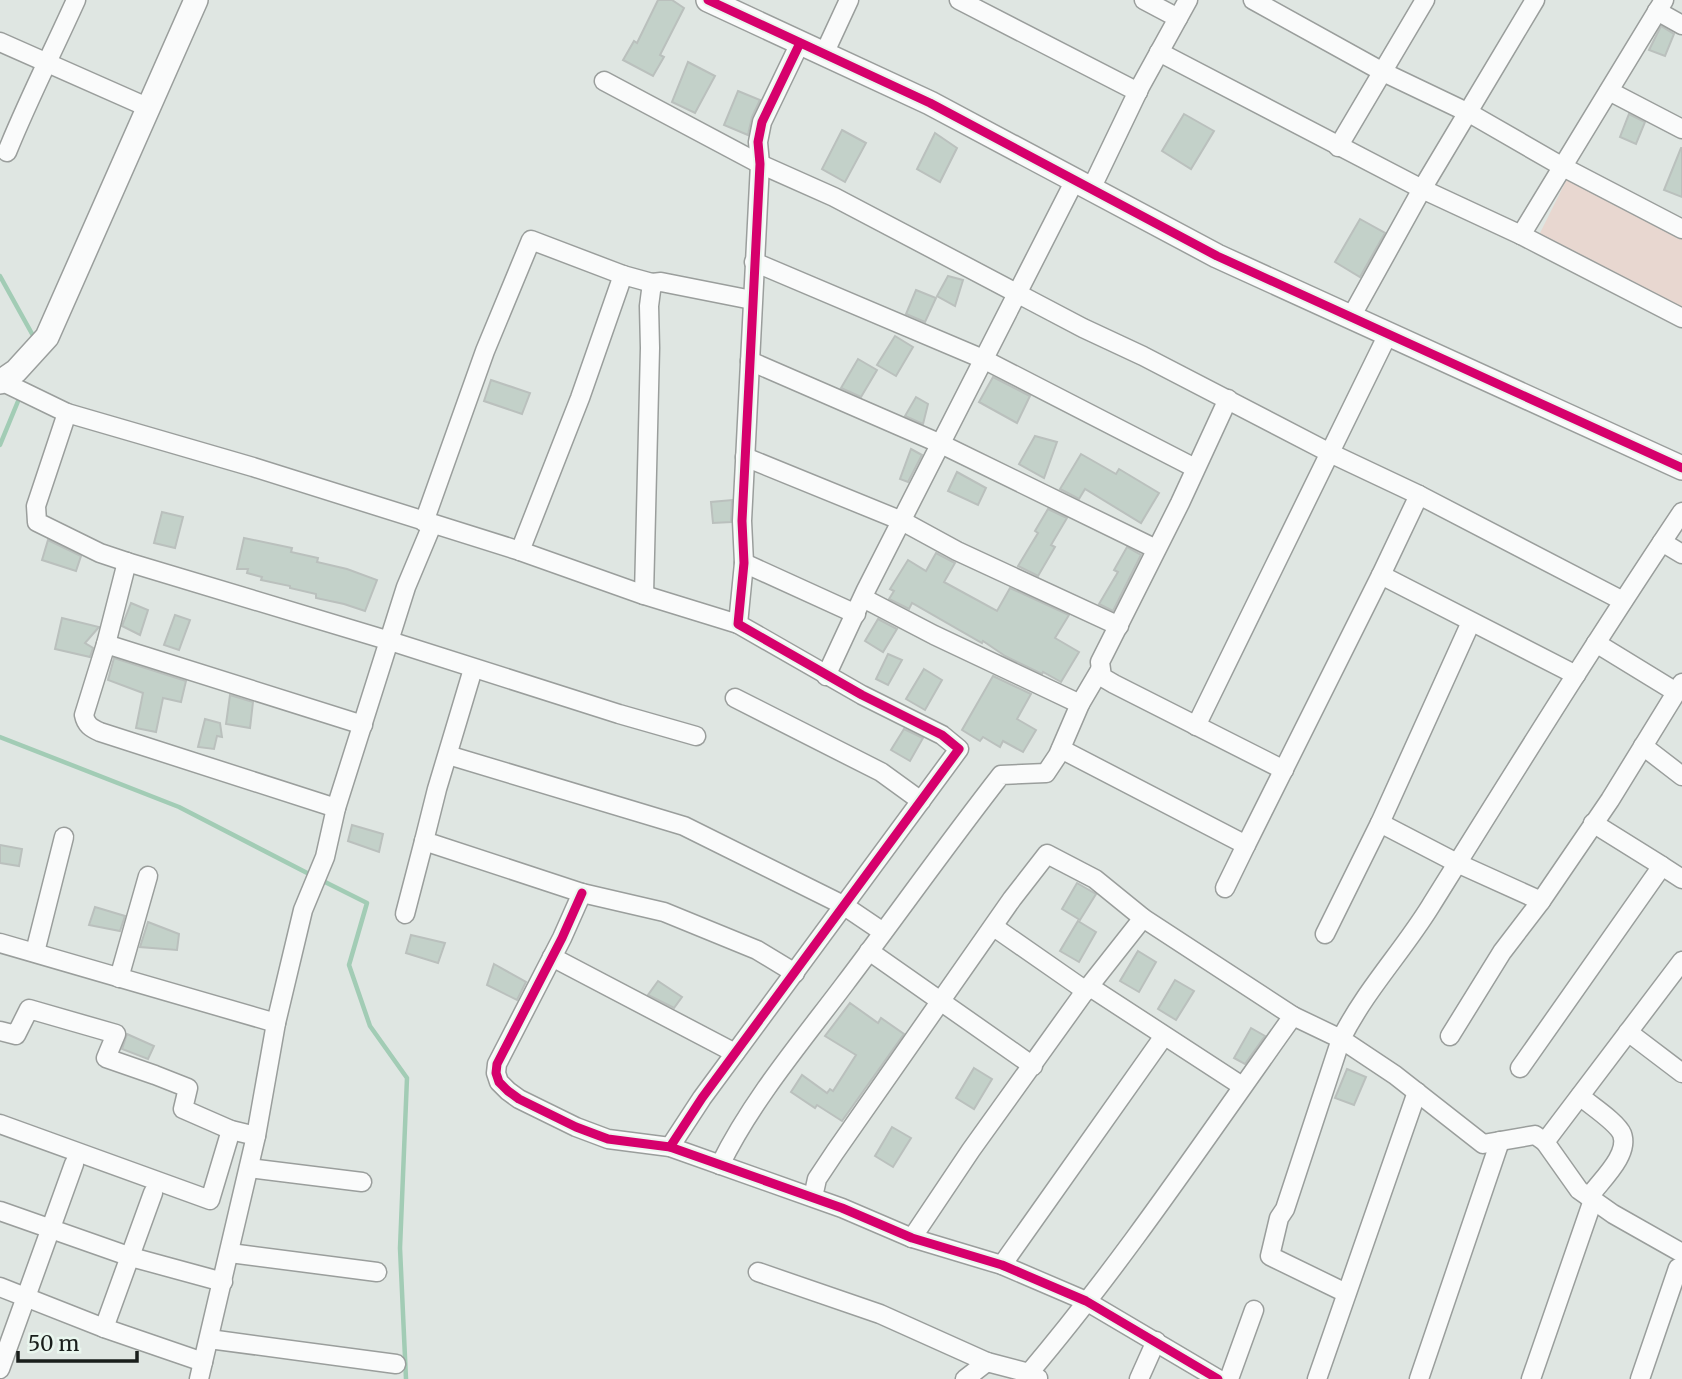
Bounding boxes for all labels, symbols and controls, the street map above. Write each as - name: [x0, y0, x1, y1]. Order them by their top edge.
- scale bar: [18, 1320, 136, 1364]
- text: 50 m: [28, 1330, 79, 1357]

